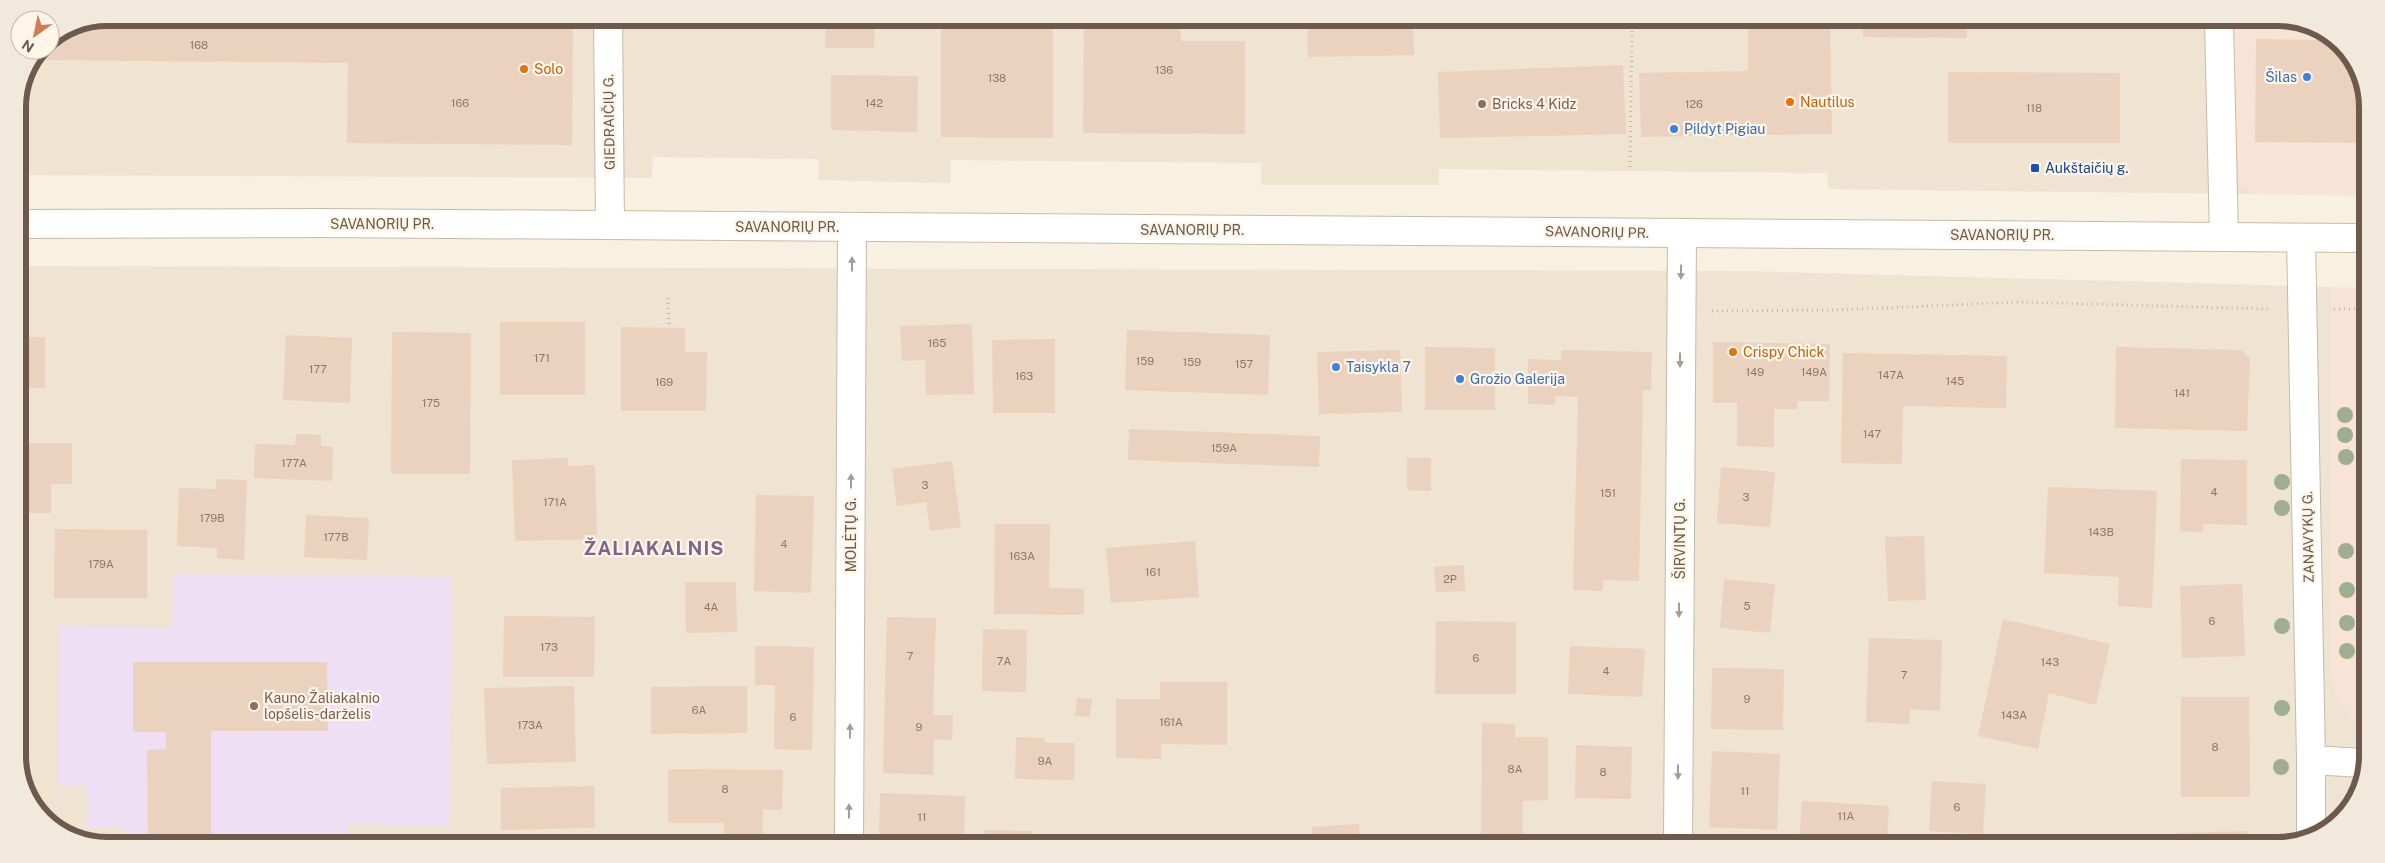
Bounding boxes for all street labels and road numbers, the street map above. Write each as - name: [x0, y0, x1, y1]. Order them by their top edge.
- street label: GIEDRAIČIŲ G.: [599, 74, 618, 170]
- street label: SAVANORIŲ PR.: [330, 216, 434, 232]
- street label: SAVANORIŲ PR.: [735, 219, 839, 235]
- street label: SAVANORIŲ PR.: [1140, 222, 1244, 238]
- street label: SAVANORIŲ PR.: [1545, 223, 1649, 241]
- street label: SAVANORIŲ PR.: [1950, 227, 2054, 243]
- street label: ZANAVYKŲ G.: [2299, 491, 2317, 583]
- street label: MOLĖTŲ G.: [841, 498, 859, 572]
- street label: ŠIRVINTŲ G.: [1671, 498, 1688, 580]

